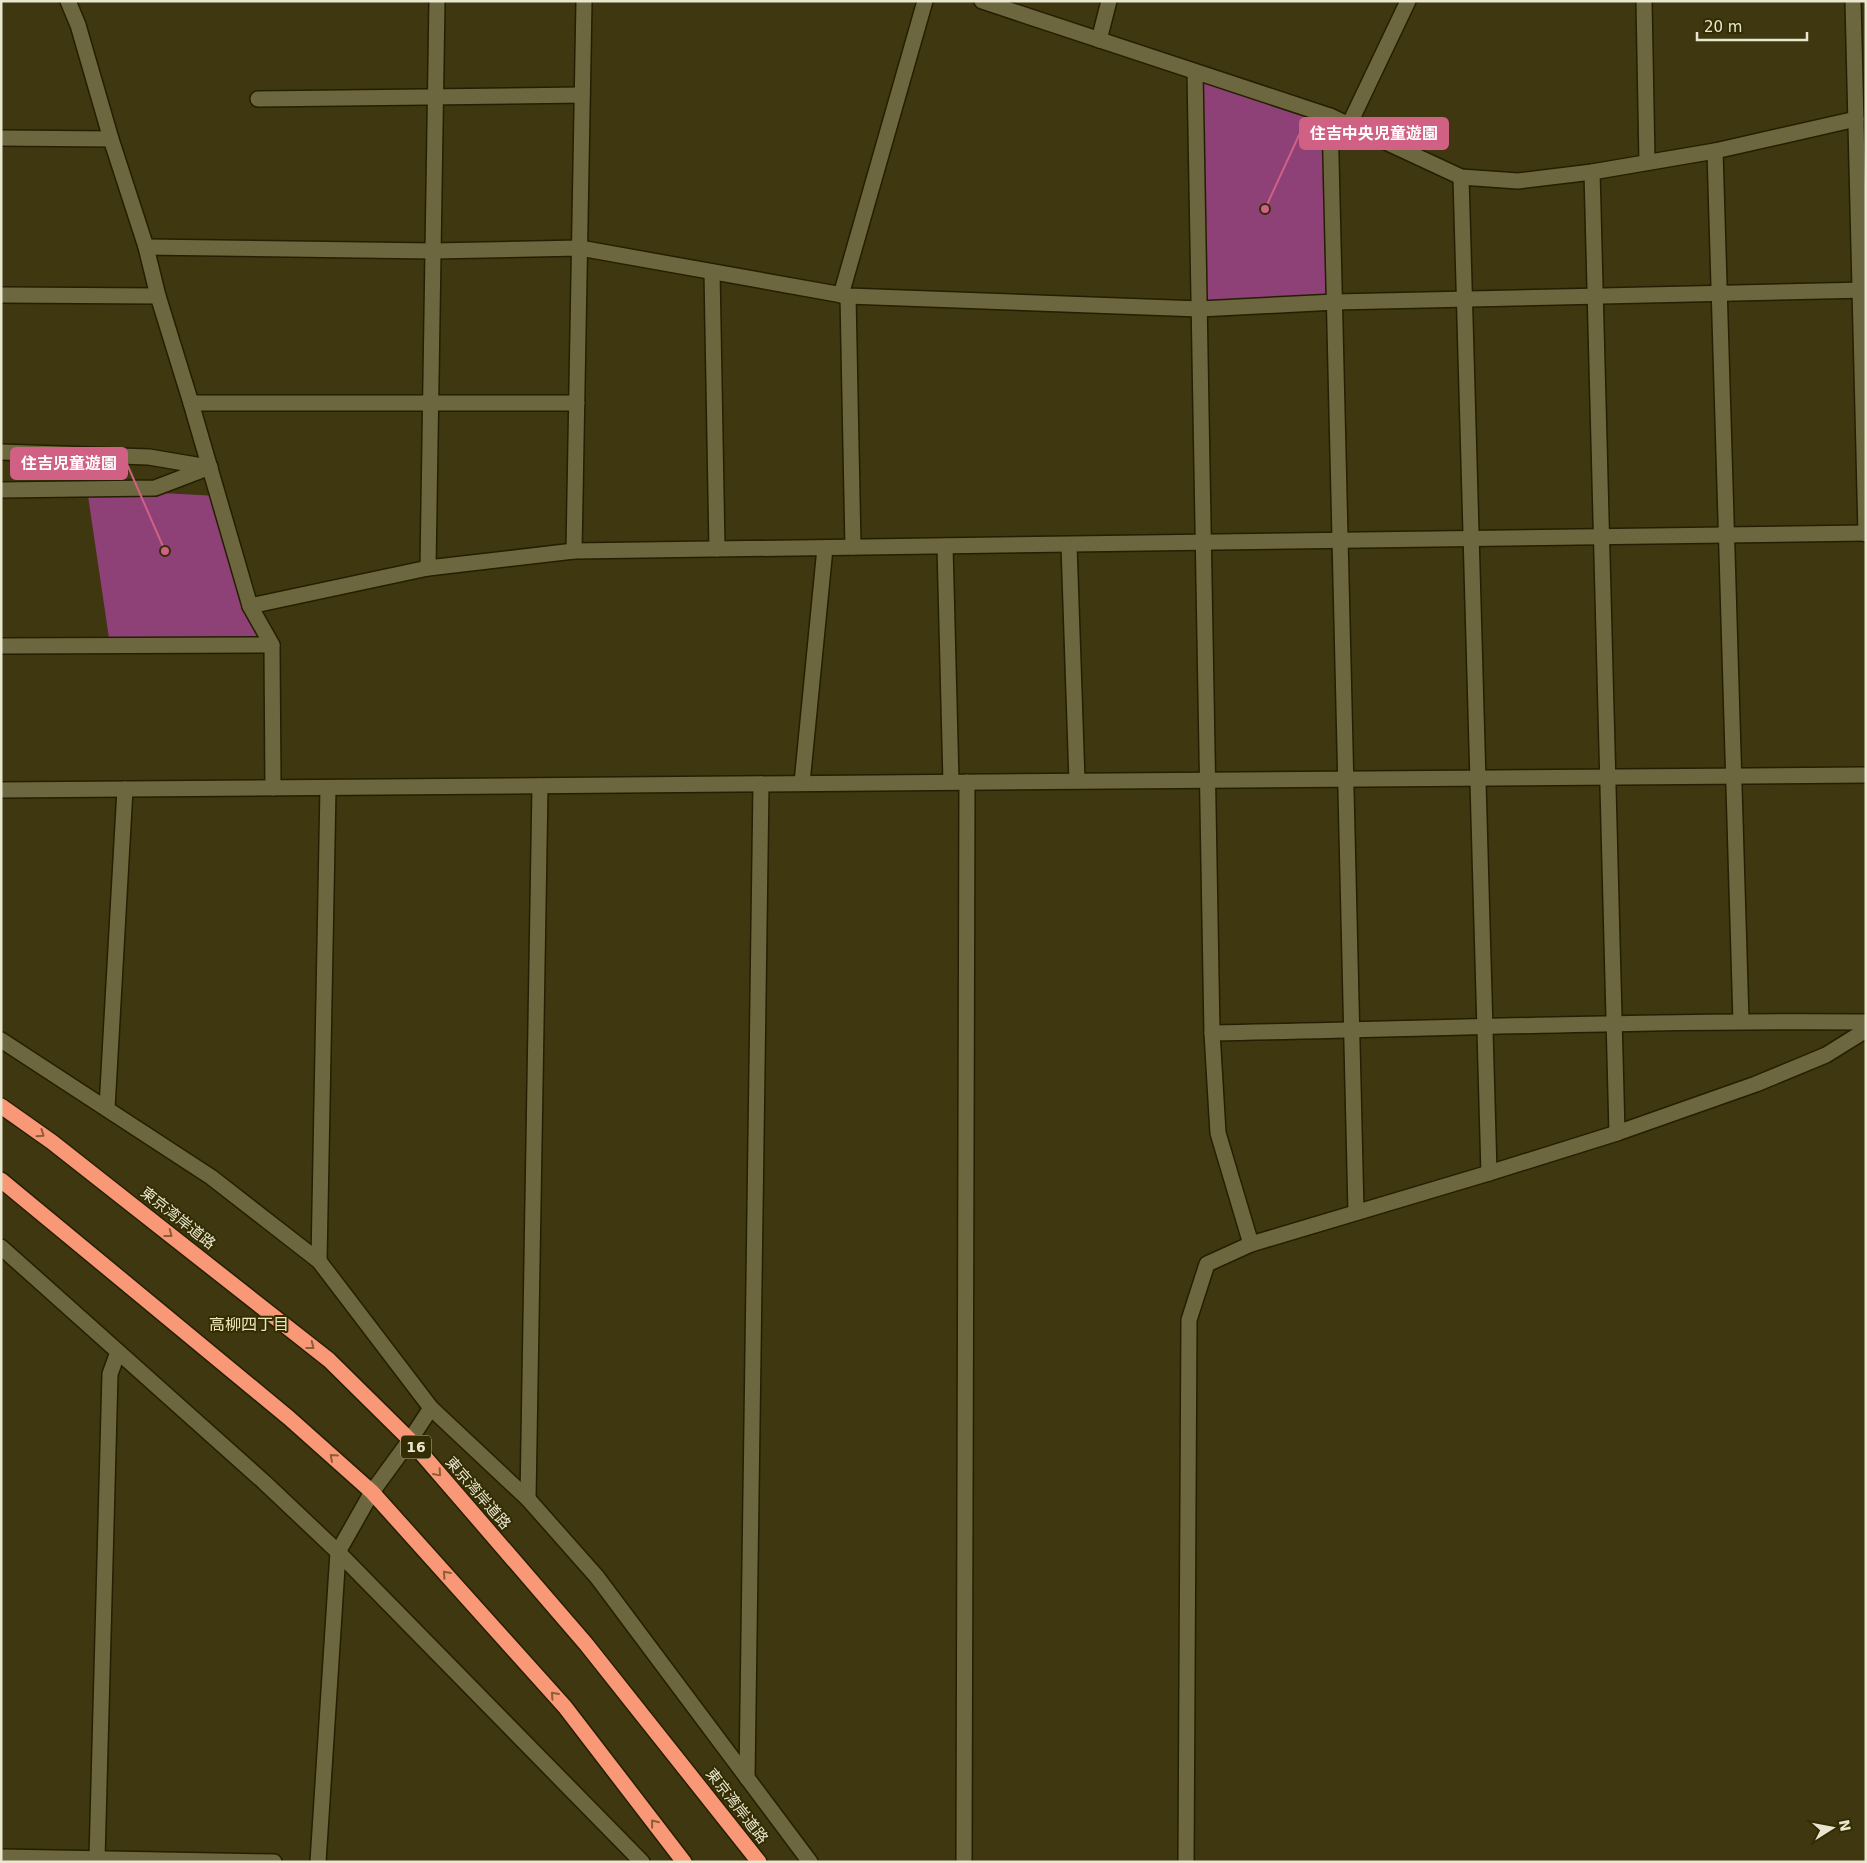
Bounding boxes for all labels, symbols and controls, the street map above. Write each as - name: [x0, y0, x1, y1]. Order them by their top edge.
- scale bar: [1697, 10, 1807, 42]
- text: 20 m: [1704, 18, 1742, 36]
- callout: 住吉中央児童遊園: [1300, 118, 1448, 149]
- text: 住吉中央児童遊園: [1309, 124, 1438, 143]
- callout: 住吉児童遊園: [11, 448, 127, 479]
- text: 住吉児童遊園: [20, 454, 117, 473]
- one-way arrow: [36, 1128, 45, 1137]
- street label: 東京湾岸道路: [137, 1183, 219, 1253]
- one-way arrow: [163, 1229, 172, 1237]
- district label: 高柳四丁目: [209, 1315, 289, 1334]
- one-way arrow: [305, 1340, 314, 1349]
- road number: 16: [401, 1435, 431, 1458]
- street label: 東京湾岸道路: [442, 1453, 514, 1533]
- one-way arrow: [330, 1454, 339, 1463]
- one-way arrow: [432, 1467, 441, 1476]
- one-way arrow: [443, 1571, 452, 1580]
- one-way arrow: [551, 1692, 560, 1701]
- street label: 東京湾岸道路: [702, 1765, 772, 1847]
- north arrow: [1807, 1803, 1857, 1853]
- text: N: [1836, 1818, 1854, 1833]
- one-way arrow: [652, 1820, 660, 1829]

